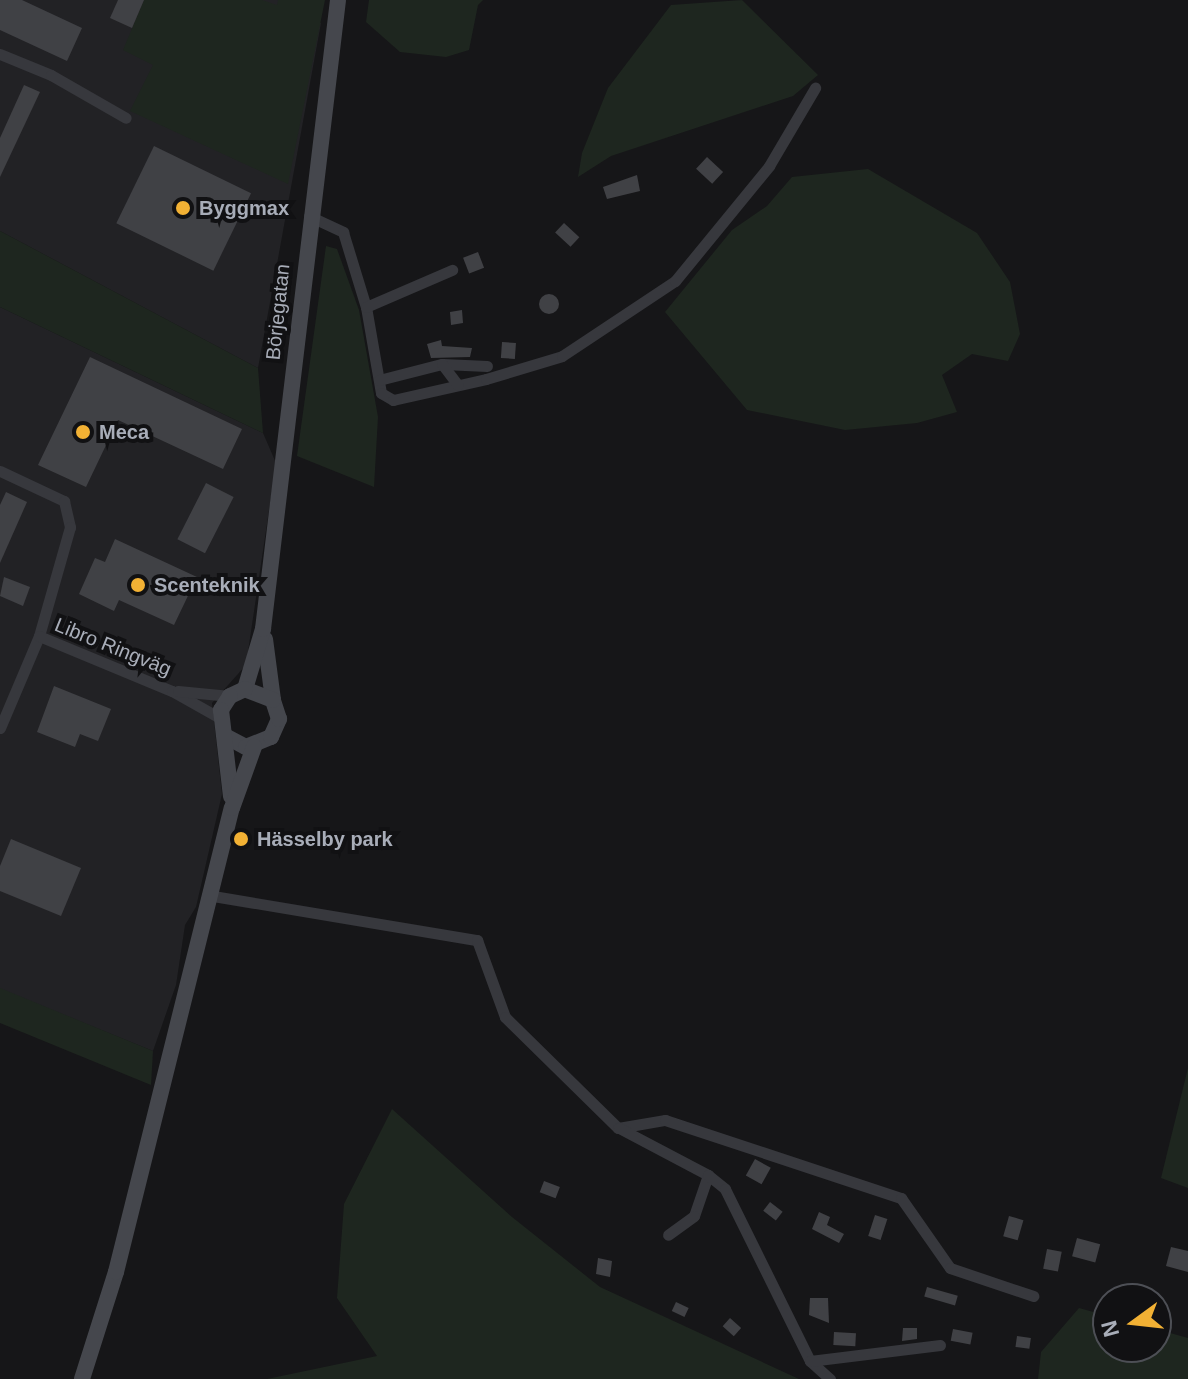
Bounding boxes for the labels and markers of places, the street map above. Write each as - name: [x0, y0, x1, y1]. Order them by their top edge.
- place label: Byggmax: [199, 196, 289, 220]
- marker: Byggmax: [174, 199, 192, 217]
- place label: Meca: [99, 420, 149, 444]
- marker: Meca: [74, 423, 92, 441]
- place label: Scenteknik: [154, 573, 260, 597]
- marker: Scenteknik: [129, 576, 147, 594]
- place label: Hässelby park: [257, 827, 393, 851]
- marker: Hässelby park: [232, 830, 250, 848]

